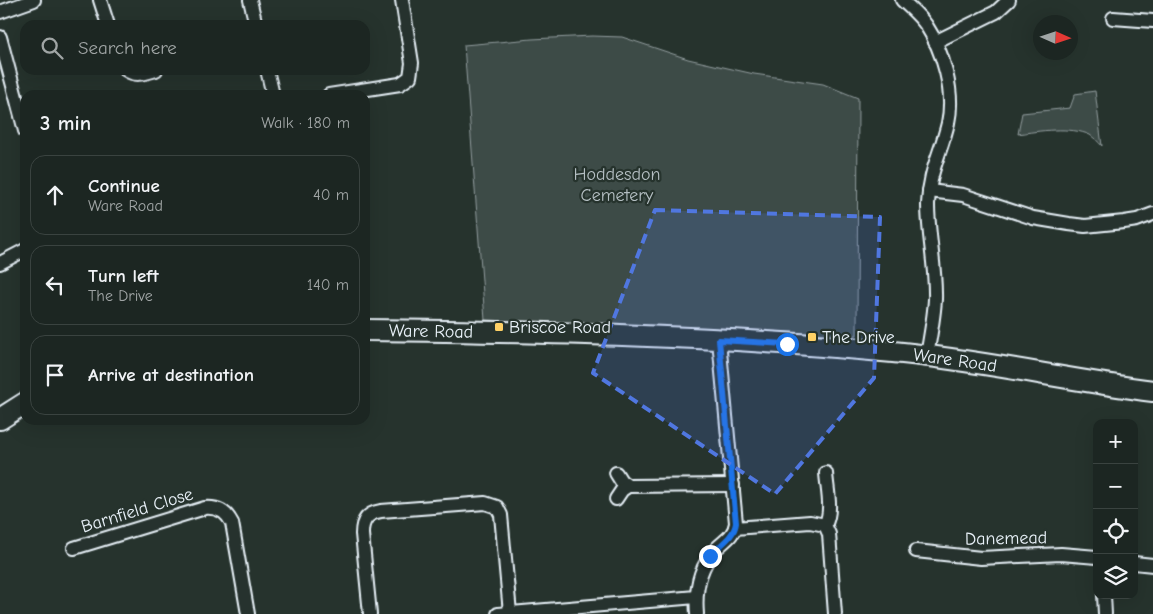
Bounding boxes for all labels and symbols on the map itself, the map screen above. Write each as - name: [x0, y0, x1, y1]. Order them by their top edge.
- north arrow: [1033, 15, 1078, 60]
- park label: Hoddesdon Cemetery: [573, 164, 661, 206]
- place label: Briscoe Road: [509, 317, 611, 338]
- street label: Ware Road: [389, 320, 473, 343]
- marker: Briscoe Road: [493, 321, 505, 333]
- place label: The Drive: [822, 327, 895, 348]
- marker: The Drive: [806, 331, 818, 343]
- route start: [776, 333, 799, 356]
- street label: Ware Road: [912, 344, 998, 377]
- street label: Barnfield Close: [79, 483, 196, 537]
- street label: Danemead: [965, 527, 1047, 550]
- route end: [699, 545, 722, 568]

